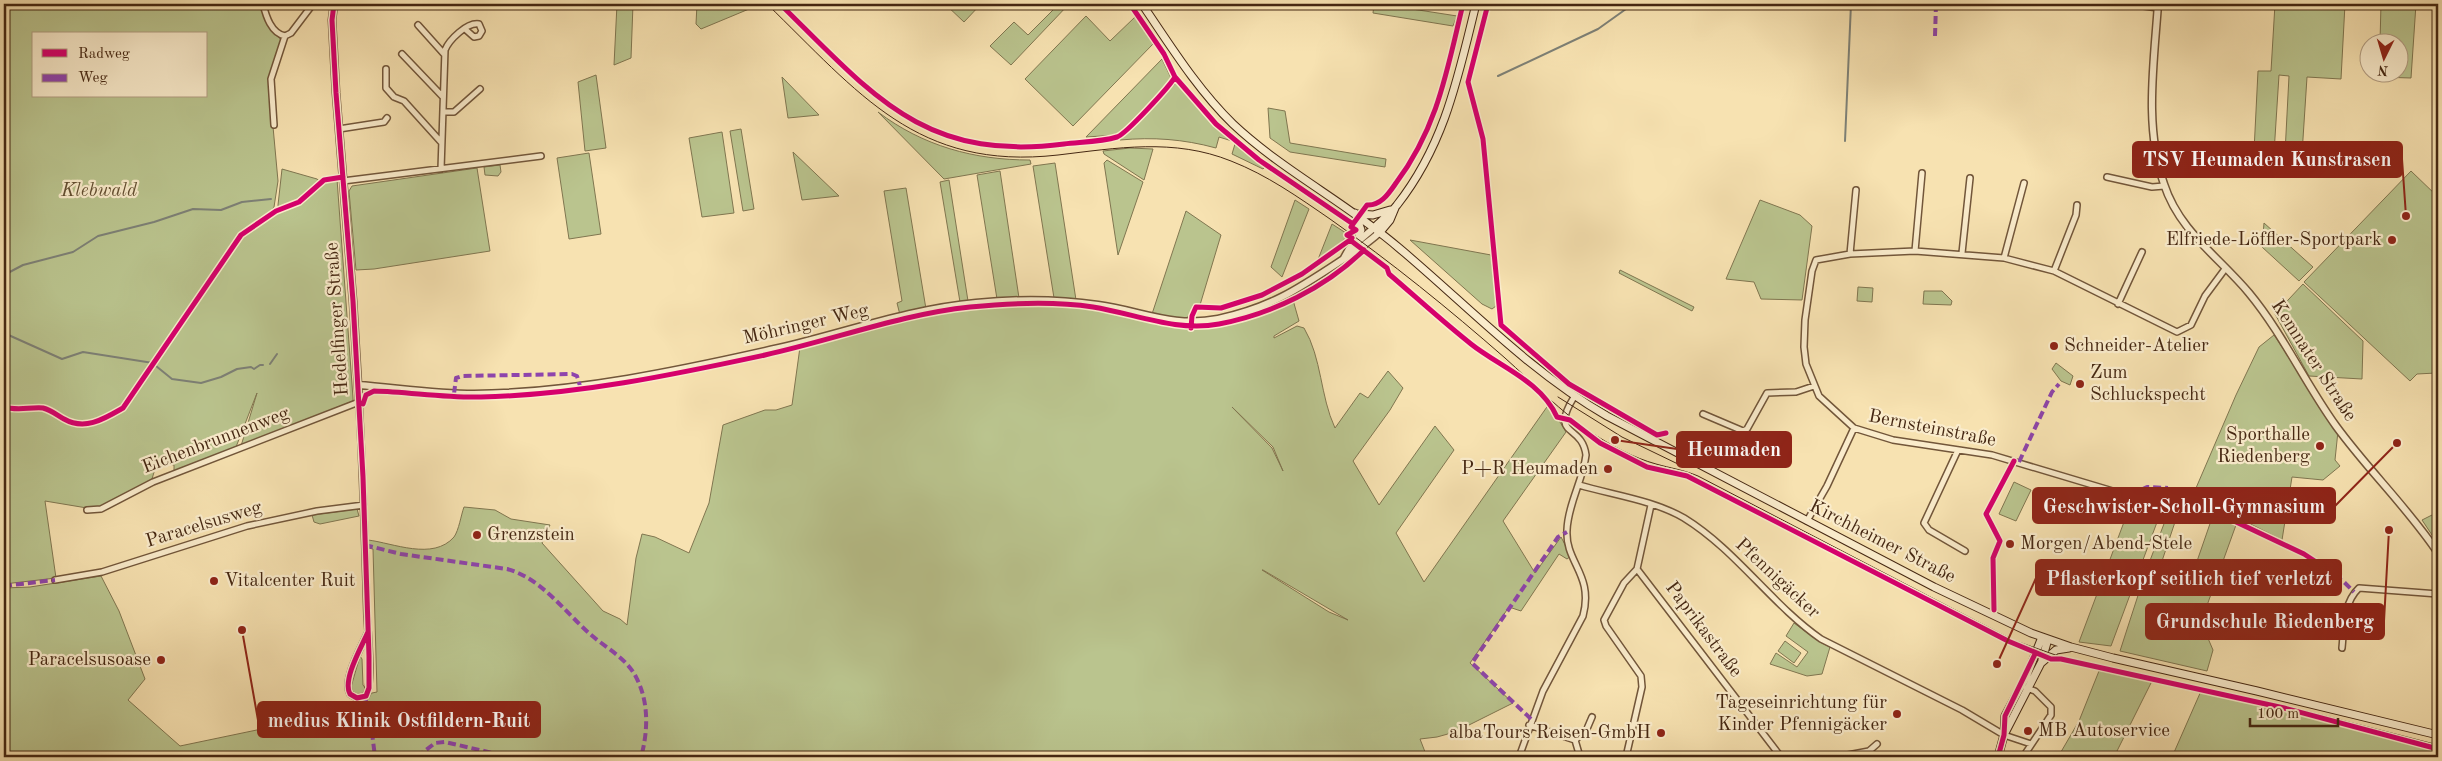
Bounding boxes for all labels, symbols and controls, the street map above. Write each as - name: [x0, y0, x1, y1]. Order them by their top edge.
- legend: [32, 32, 208, 98]
- north arrow: [2360, 32, 2410, 82]
- text: Radweg: [78, 47, 130, 62]
- text: N: [2377, 62, 2389, 77]
- text: Weg: [78, 71, 108, 86]
- callout: TSV Heumaden Kunstrasen: [2133, 142, 2402, 177]
- text: TSV Heumaden Kunstrasen: [2142, 151, 2392, 171]
- park label: Klebwald: [60, 182, 138, 201]
- place label: Elfriede-Löffler-Sportpark: [2166, 231, 2382, 250]
- marker: Elfriede-Löffler-Sportpark: [2386, 234, 2398, 246]
- street label: Hedelfinger Straße: [323, 241, 353, 397]
- street label: Kemnater Straße: [2267, 297, 2359, 425]
- street label: Möhringer Weg: [741, 301, 871, 349]
- place label: Schneider-Atelier: [2064, 337, 2209, 356]
- marker: Schneider-Atelier: [2048, 340, 2060, 352]
- place label: Zum Schluckspecht: [2090, 364, 2206, 405]
- marker: Zum Schluckspecht: [2074, 378, 2086, 390]
- street label: Eichenbrunnenweg: [140, 404, 293, 478]
- street label: Bernsteinstraße: [1867, 407, 1997, 451]
- place label: Sporthalle Riedenberg: [2217, 426, 2311, 467]
- callout: Heumaden: [1677, 432, 1791, 467]
- marker: Sporthalle Riedenberg: [2314, 440, 2326, 452]
- text: Heumaden: [1687, 441, 1781, 461]
- place label: P+R Heumaden: [1461, 460, 1598, 479]
- marker: P+R Heumaden: [1602, 463, 1614, 475]
- callout: Geschwister-Scholl-Gymnasium: [2033, 488, 2335, 523]
- street label: Kirchheimer Straße: [1806, 497, 1958, 587]
- street label: Paracelsusweg: [144, 498, 265, 552]
- text: Geschwister-Scholl-Gymnasium: [2043, 498, 2325, 518]
- place label: Grenzstein: [487, 526, 575, 545]
- marker: Grenzstein: [471, 529, 483, 541]
- street label: Pfennigäcker: [1731, 535, 1823, 623]
- place label: Morgen/Abend-Stele: [2020, 535, 2192, 554]
- marker: Morgen/Abend-Stele: [2004, 538, 2016, 550]
- callout: Pflasterkopf seitlich tief verletzt: [2036, 560, 2341, 595]
- text: Pflasterkopf seitlich tief verletzt: [2046, 570, 2332, 590]
- place label: Vitalcenter Ruit: [224, 572, 355, 591]
- marker: Vitalcenter Ruit: [208, 575, 220, 587]
- street label: Paprikastraße: [1661, 579, 1745, 681]
- callout: Grundschule Riedenberg: [2146, 604, 2384, 639]
- text: Grundschule Riedenberg: [2156, 613, 2374, 633]
- place label: Paracelsusoase: [28, 651, 151, 670]
- marker: Paracelsusoase: [155, 654, 167, 666]
- place label: Tageseinrichtung für Kinder Pfennigäcker: [1715, 694, 1887, 735]
- scale bar: [2250, 696, 2337, 728]
- callout: medius Klinik Ostfildern-Ruit: [258, 702, 540, 737]
- text: 100 m: [2257, 707, 2299, 722]
- marker: Tageseinrichtung für Kinder Pfennigäcker: [1891, 708, 1903, 720]
- text: medius Klinik Ostfildern-Ruit: [268, 712, 530, 732]
- place label: MB Autoservice: [2038, 722, 2170, 741]
- place label: albaTours Reisen-GmbH: [1449, 724, 1651, 743]
- marker: MB Autoservice: [2022, 725, 2034, 737]
- marker: albaTours Reisen-GmbH: [1655, 727, 1667, 739]

